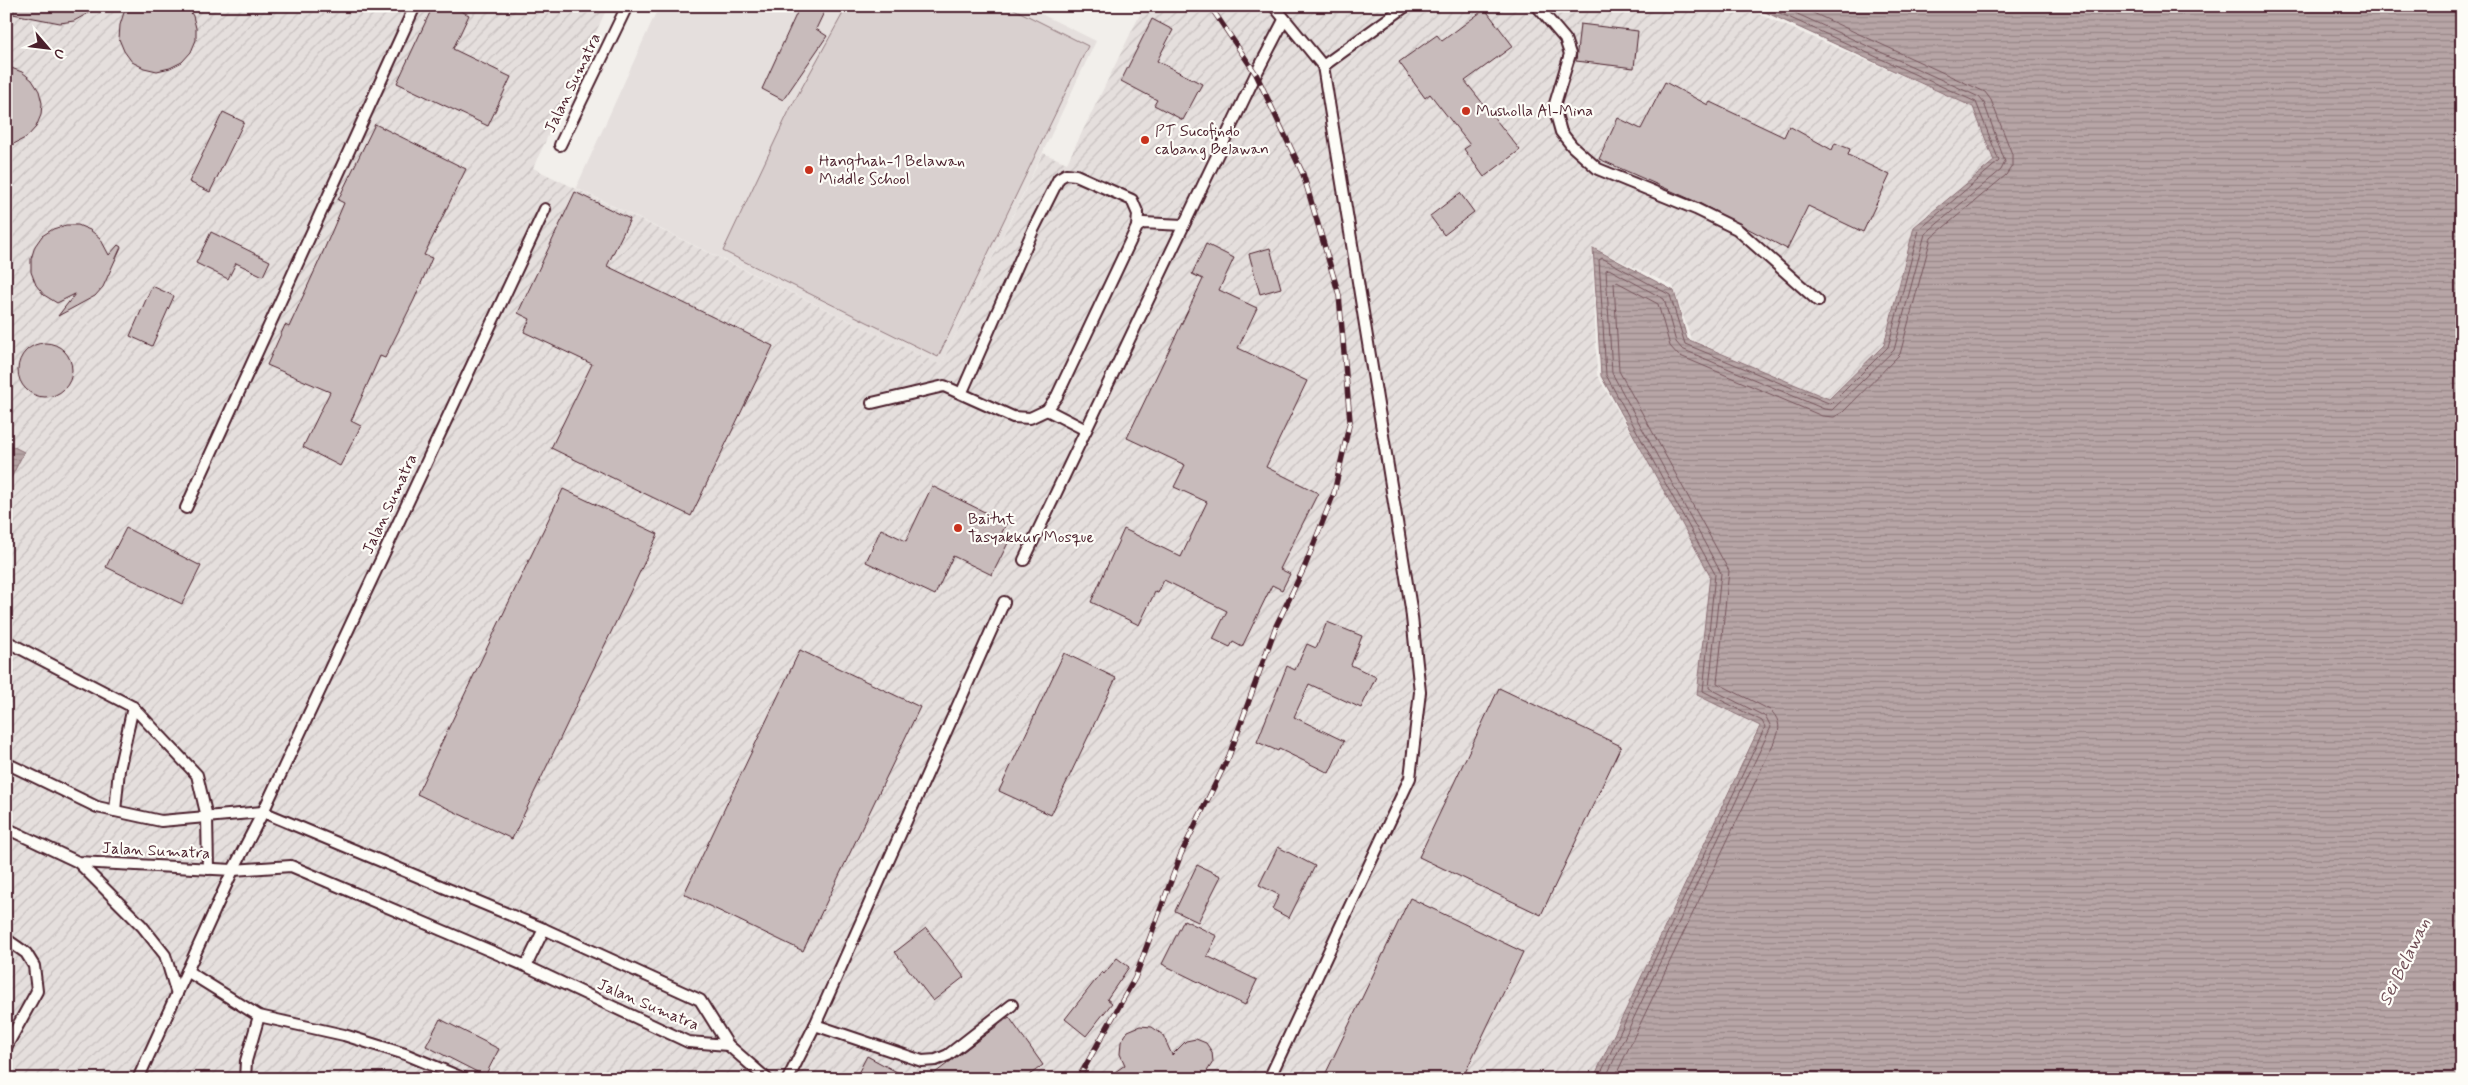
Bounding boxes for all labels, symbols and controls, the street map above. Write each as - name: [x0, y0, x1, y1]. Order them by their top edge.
- north arrow: [22, 22, 72, 72]
- street label: Jalan Sumatra: [540, 30, 606, 136]
- text: U: [49, 45, 69, 62]
- place label: Musholla Al-Mina: [1476, 101, 1593, 122]
- marker: Musholla Al-Mina: [1460, 105, 1472, 117]
- place label: PT Sucofindo cabang Belawan: [1155, 121, 1269, 160]
- marker: PT Sucofindo cabang Belawan: [1139, 134, 1151, 146]
- place label: Hangtuah-1 Belawan Middle School: [819, 151, 965, 190]
- marker: Hangtuah-1 Belawan Middle School: [803, 164, 815, 176]
- street label: Jalan Sumatra: [358, 450, 422, 558]
- place label: Baitut Tasyakkur Mosque: [968, 509, 1094, 548]
- marker: Baitut Tasyakkur Mosque: [952, 522, 964, 534]
- street label: Jalan Sumatra: [101, 838, 211, 864]
- water label: Sei Belawan: [2373, 914, 2437, 1010]
- street label: Jalan Sumatra: [594, 974, 702, 1036]

